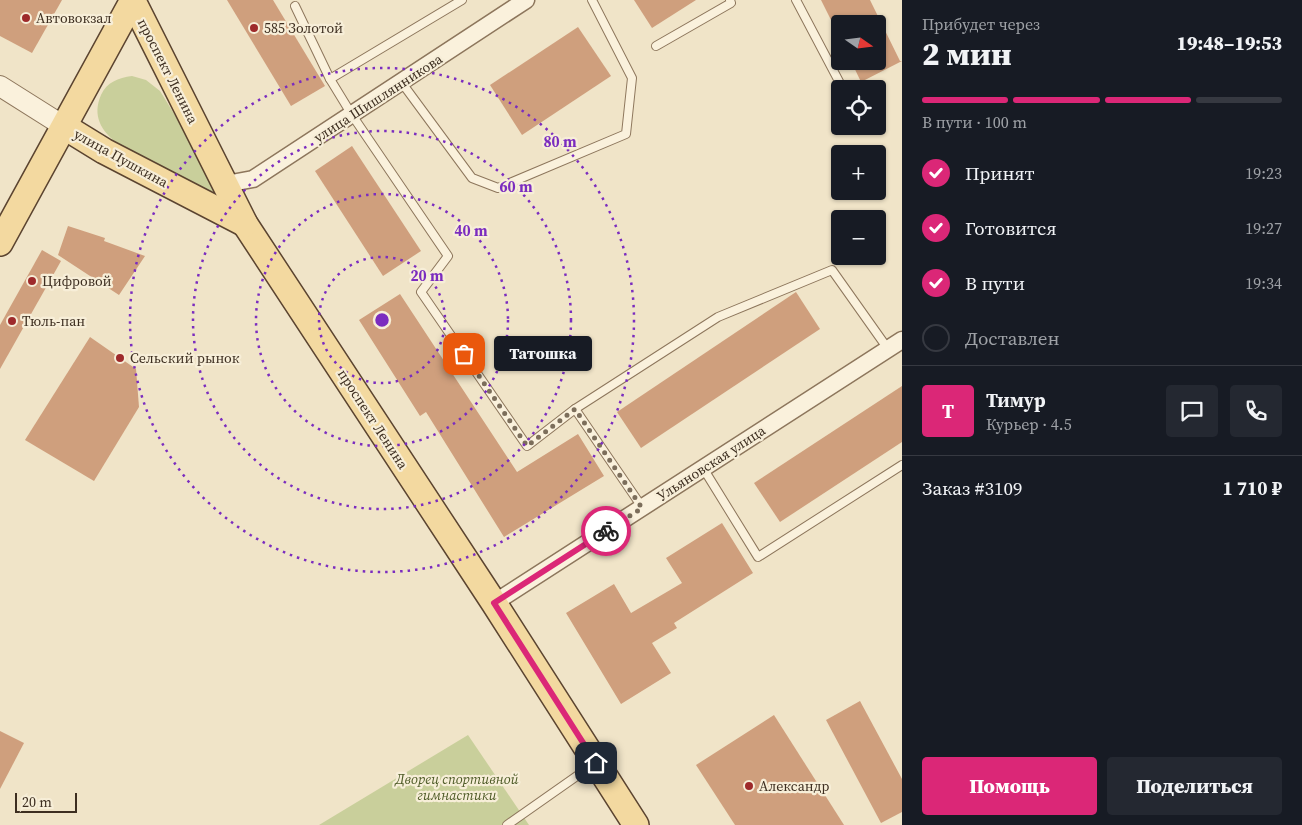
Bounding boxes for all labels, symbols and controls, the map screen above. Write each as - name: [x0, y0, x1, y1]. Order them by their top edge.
- place label: Автовокзал: [36, 8, 112, 28]
- marker: Автовокзал: [20, 12, 32, 24]
- text: Прибудет через: [922, 13, 1040, 35]
- street label: проспект Ленина: [133, 15, 204, 128]
- north arrow: [831, 15, 886, 70]
- map controls: [831, 15, 886, 265]
- place label: 585 Золотой: [264, 18, 343, 38]
- marker: 585 Золотой: [248, 22, 260, 34]
- text: 19:48–19:53: [1177, 30, 1282, 56]
- text: 2 мин: [922, 32, 1012, 76]
- street label: улица Шишлянникова: [310, 48, 447, 147]
- button: locate: [831, 80, 886, 135]
- text: В пути · 100 m: [922, 111, 1027, 133]
- street label: улица Пушкина: [70, 124, 173, 193]
- text: 80 m: [543, 131, 577, 152]
- button: +: [831, 145, 886, 200]
- icon: check: [922, 159, 950, 187]
- text: Принят: [965, 160, 1034, 186]
- text: 19:23: [1245, 162, 1282, 184]
- text: 60 m: [499, 176, 533, 197]
- button: −: [831, 210, 886, 265]
- icon: check: [922, 214, 950, 242]
- text: Готовится: [965, 215, 1057, 241]
- text: 19:27: [1245, 217, 1282, 239]
- text: 40 m: [454, 220, 488, 241]
- text: 20 m: [410, 265, 444, 286]
- icon: check: [922, 269, 950, 297]
- text: В пути: [965, 270, 1025, 296]
- place label: Цифровой: [42, 271, 112, 291]
- text: 19:34: [1245, 272, 1282, 294]
- marker: Цифровой: [26, 275, 38, 287]
- place label: Тюль-пан: [22, 311, 85, 331]
- centre of rings: [373, 311, 391, 329]
- marker: Тюль-пан: [6, 315, 18, 327]
- text: Доставлен: [965, 325, 1060, 351]
- pin: [443, 333, 485, 375]
- callout: Татошка: [494, 336, 592, 372]
- icon: bag: [450, 340, 478, 368]
- text: Татошка: [509, 342, 577, 364]
- place label: Сельский рынок: [130, 348, 240, 368]
- marker: Сельский рынок: [114, 352, 126, 364]
- street label: проспект Ленина: [333, 365, 413, 474]
- button: chat: [1166, 385, 1218, 437]
- button: phone: [1230, 385, 1282, 437]
- text: Тимур: [986, 387, 1046, 413]
- text: Т: [942, 398, 954, 424]
- text: Курьер · 4.5: [986, 413, 1072, 435]
- street label: Ульяновская улица: [653, 420, 770, 506]
- text: Заказ #3109: [922, 475, 1023, 501]
- text: 1 710 ₽: [1222, 475, 1282, 501]
- courier: [581, 506, 631, 556]
- icon: bike: [592, 517, 620, 545]
- pin: [575, 742, 617, 784]
- icon: home: [582, 749, 610, 777]
- button: Помощь: [922, 757, 1097, 815]
- button: Поделиться: [1107, 757, 1282, 815]
- park label: Дворец спортивной гимнастики: [394, 769, 519, 805]
- place label: Александр: [759, 776, 829, 796]
- marker: Александр: [743, 780, 755, 792]
- scale bar: [15, 790, 78, 813]
- text: 20 m: [22, 792, 52, 812]

